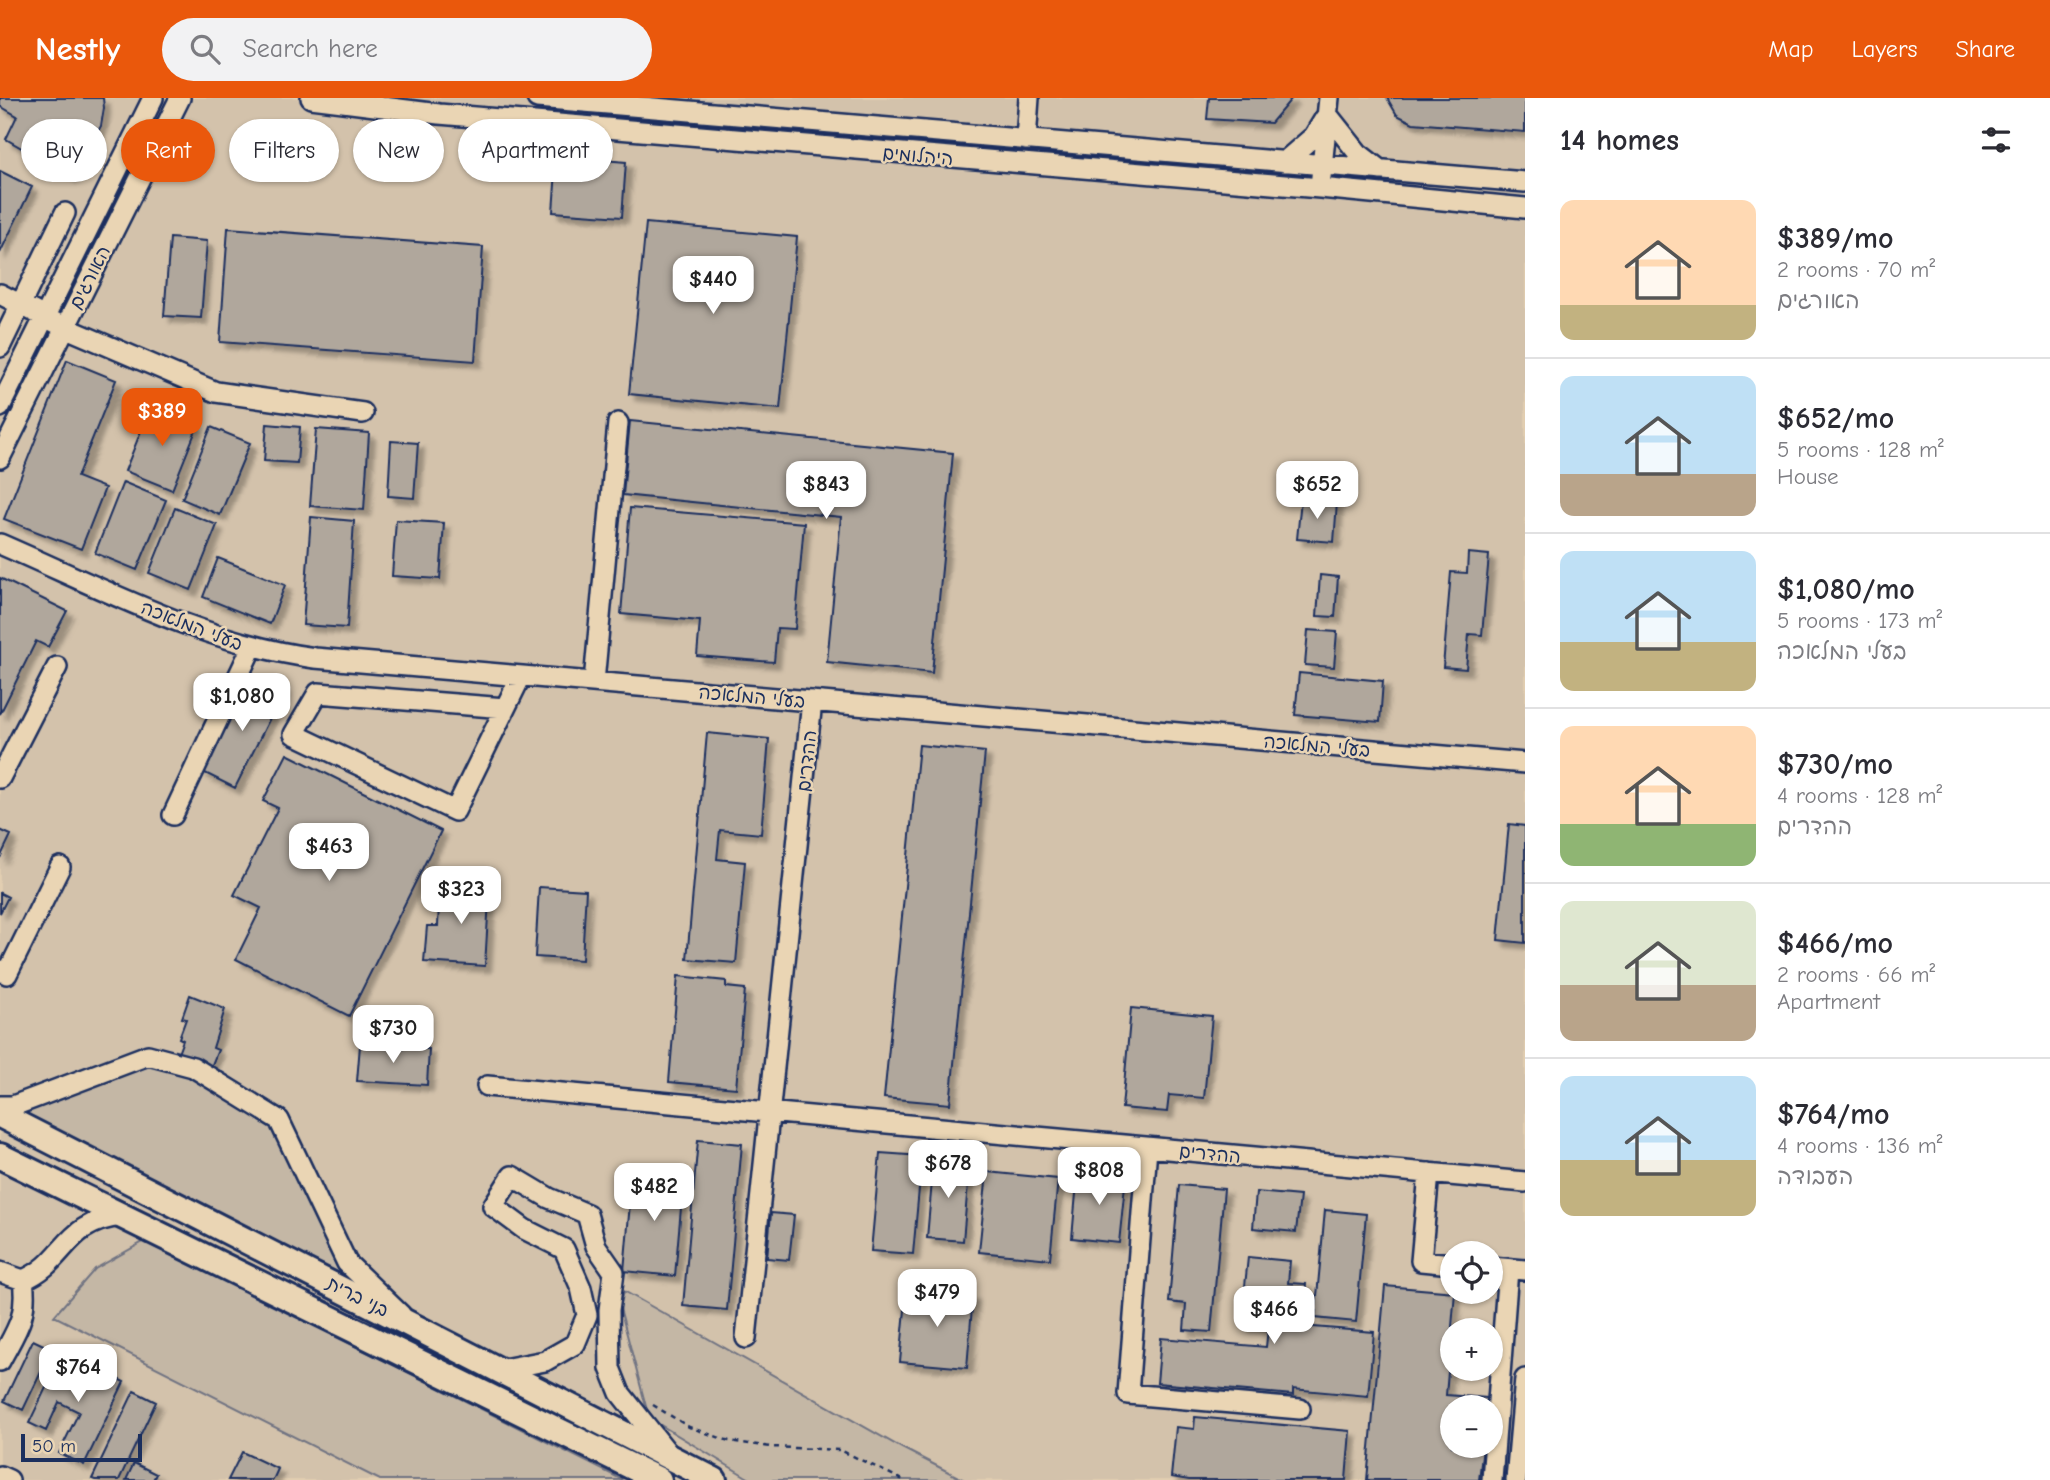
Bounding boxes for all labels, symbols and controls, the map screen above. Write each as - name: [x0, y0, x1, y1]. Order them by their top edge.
- search box: [162, 18, 652, 81]
- text: Nestly: [35, 30, 120, 68]
- icon: search: [186, 30, 224, 68]
- text: Search here: [242, 34, 378, 64]
- text: Map: [1768, 35, 1814, 63]
- text: Layers: [1852, 35, 1917, 63]
- text: Share: [1955, 35, 2015, 63]
- chip: Buy: [21, 119, 107, 182]
- chip: Rent: [121, 119, 215, 182]
- chip: Filters: [229, 119, 339, 182]
- chip: New: [353, 119, 444, 182]
- chip: Apartment: [458, 119, 613, 182]
- icon: filters: [1977, 121, 2015, 159]
- text: 14 homes: [1560, 123, 1679, 158]
- street label: היהלומים: [882, 142, 954, 170]
- text: $389/mo: [1777, 221, 1893, 256]
- icon: home: [1616, 228, 1700, 312]
- street label: האורגים: [65, 242, 115, 313]
- pin: $440: [672, 256, 754, 316]
- text: 2 rooms · 70 m²: [1777, 256, 1935, 283]
- text: $440: [689, 265, 737, 292]
- text: האורגים: [1777, 287, 1860, 314]
- pin: $389: [121, 388, 203, 448]
- text: $389: [138, 397, 187, 424]
- text: $652/mo: [1777, 401, 1894, 436]
- icon: home: [1616, 404, 1700, 488]
- text: 5 rooms · 128 m²: [1777, 436, 1944, 463]
- pin: $843: [785, 462, 867, 521]
- pin: $652: [1276, 462, 1358, 521]
- text: House: [1777, 463, 1839, 490]
- text: $843: [802, 470, 850, 497]
- text: $652: [1292, 470, 1342, 497]
- text: $1,080/mo: [1777, 572, 1915, 607]
- icon: home: [1616, 579, 1700, 663]
- street label: בעלי המלאכה: [138, 596, 246, 655]
- text: 5 rooms · 173 m²: [1777, 607, 1942, 634]
- text: בעלי המלאכה: [1777, 638, 1907, 665]
- pin: $1,080: [185, 674, 299, 733]
- street label: בעלי המלאכה: [698, 681, 806, 713]
- text: $1,080: [209, 682, 275, 709]
- street label: ההדרים: [793, 729, 821, 793]
- street label: בעלי המלאכה: [1263, 730, 1371, 762]
- text: $730/mo: [1777, 747, 1893, 782]
- icon: home: [1616, 754, 1700, 838]
- text: 4 rooms · 128 m²: [1777, 782, 1942, 809]
- text: ההדרים: [1777, 813, 1852, 840]
- pin: $463: [288, 824, 370, 883]
- text: $463: [305, 832, 353, 859]
- pin: $323: [420, 866, 502, 926]
- text: $323: [437, 875, 485, 902]
- text: $466/mo: [1777, 926, 1893, 961]
- icon: home: [1616, 929, 1700, 1013]
- text: 2 rooms · 66 m²: [1777, 961, 1935, 988]
- text: Apartment: [1777, 988, 1880, 1015]
- pin: $730: [352, 1006, 434, 1065]
- text: $730: [369, 1014, 417, 1041]
- text: $764/mo: [1777, 1097, 1890, 1132]
- icon: home: [1616, 1104, 1700, 1188]
- text: 4 rooms · 136 m²: [1777, 1132, 1943, 1159]
- pin: $678: [907, 1140, 989, 1200]
- street label: ההדרים: [1178, 1140, 1242, 1168]
- pin: $808: [1058, 1148, 1140, 1207]
- text: $678: [924, 1149, 972, 1176]
- text: $808: [1074, 1156, 1124, 1183]
- text: העבודה: [1777, 1163, 1853, 1190]
- pin: $482: [613, 1164, 695, 1223]
- text: $482: [630, 1172, 678, 1199]
- map controls: [1440, 1241, 1503, 1458]
- button: locate: [1440, 1241, 1503, 1304]
- pin: $479: [896, 1270, 978, 1329]
- street label: בני ברית: [322, 1272, 392, 1322]
- text: $479: [914, 1278, 960, 1305]
- pin: $466: [1233, 1286, 1315, 1346]
- text: $466: [1250, 1295, 1298, 1322]
- button: +: [1440, 1318, 1503, 1381]
- pin: $764: [37, 1344, 119, 1404]
- text: $764: [55, 1353, 101, 1380]
- button: −: [1440, 1395, 1503, 1458]
- scale bar: [21, 1431, 142, 1463]
- text: 50 m: [32, 1435, 76, 1457]

